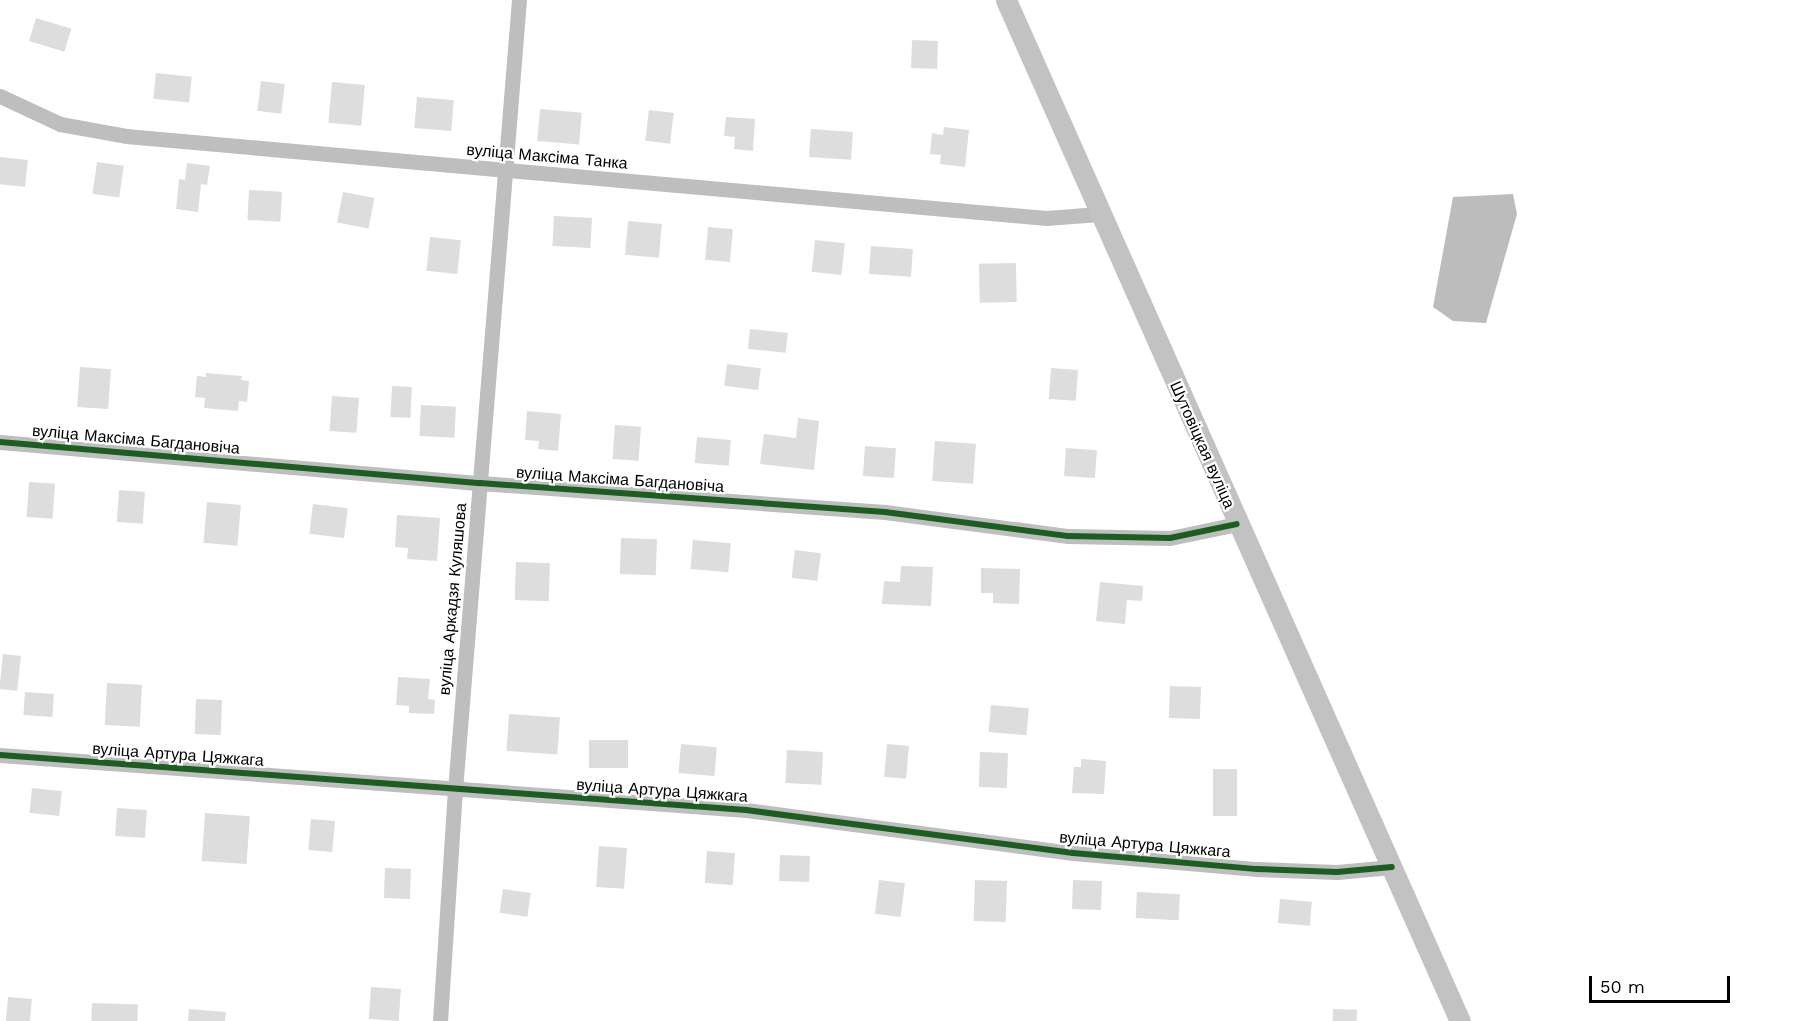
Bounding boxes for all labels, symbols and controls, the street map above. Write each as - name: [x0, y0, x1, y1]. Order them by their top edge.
- street label: вуліца Максіма Танка: [466, 140, 628, 174]
- street label: Шутовіцкая вуліца: [1165, 378, 1239, 512]
- street label: вуліца Максіма Багдановіча: [31, 421, 241, 459]
- street label: вуліца Максіма Багдановіча: [515, 463, 725, 497]
- street label: вуліца Аркадзя Куляшова: [435, 502, 471, 696]
- street label: вуліца Артура Цяжкага: [92, 739, 264, 771]
- street label: вуліца Артура Цяжкага: [576, 775, 748, 807]
- street label: вуліца Артура Цяжкага: [1059, 828, 1231, 862]
- scale bar: [1592, 964, 1733, 1002]
- text: 50 m: [1600, 976, 1645, 997]

